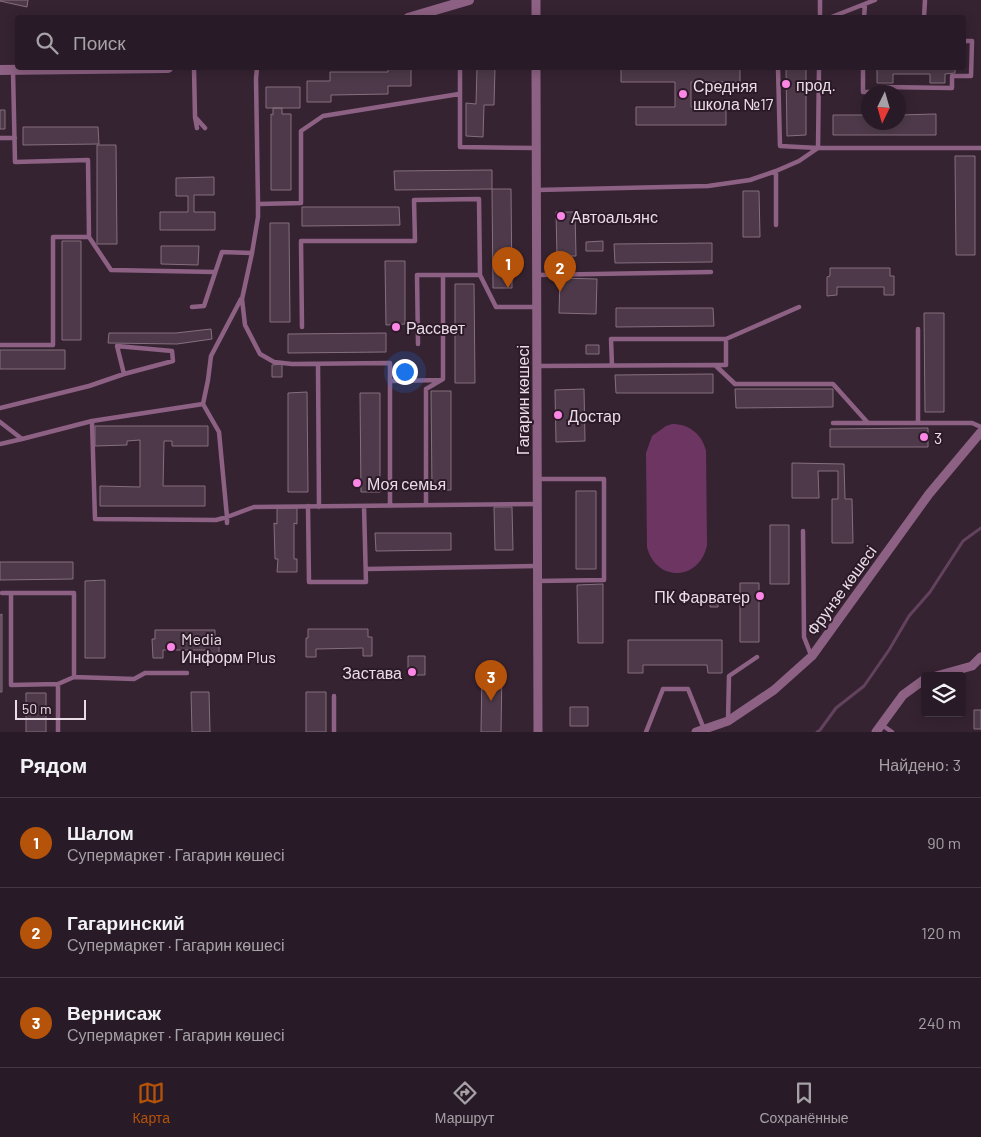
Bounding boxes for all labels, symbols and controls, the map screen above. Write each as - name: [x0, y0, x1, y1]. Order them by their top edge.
- search box: [15, 15, 966, 70]
- icon: search: [33, 29, 61, 57]
- text: Поиск: [73, 31, 126, 54]
- place label: прод.: [796, 75, 836, 94]
- place label: Средняя школа №17: [693, 76, 774, 113]
- marker: прод.: [780, 78, 792, 90]
- north arrow: [861, 85, 906, 130]
- marker: Средняя школа №17: [677, 88, 689, 100]
- place label: Автоальянс: [571, 207, 658, 226]
- marker: Автоальянс: [555, 210, 567, 222]
- pin: 1: [492, 247, 524, 288]
- pin: 2: [544, 251, 576, 292]
- place label: Рассвет: [406, 318, 466, 337]
- marker: Рассвет: [390, 321, 402, 333]
- street label: Гагарин көшесі: [513, 345, 532, 455]
- your location: [392, 359, 418, 385]
- place label: Достар: [568, 406, 621, 425]
- marker: Достар: [552, 409, 564, 421]
- place label: 3: [934, 428, 942, 447]
- marker: 3: [918, 431, 930, 443]
- place label: Моя семья: [367, 474, 446, 493]
- marker: Моя семья: [351, 477, 363, 489]
- street label: Фрунзе көшесі: [802, 541, 880, 639]
- place label: ПК Фарватер: [654, 587, 750, 606]
- marker: ПК Фарватер: [754, 590, 766, 602]
- place label: Media Информ Plus: [181, 629, 276, 666]
- marker: Media Информ Plus: [165, 641, 177, 653]
- pin: 3: [475, 660, 507, 701]
- place label: Застава: [342, 663, 402, 682]
- marker: Застава: [406, 666, 418, 678]
- map controls: [921, 672, 966, 717]
- button: layers: [921, 672, 966, 717]
- scale bar: [15, 697, 86, 720]
- text: 50 m: [22, 700, 51, 717]
- text: Рядом: [20, 752, 87, 777]
- text: Найдено: 3: [879, 755, 961, 774]
- text: Шалом: [67, 821, 134, 844]
- text: 1: [33, 833, 39, 852]
- text: 90 m: [927, 833, 961, 852]
- text: Супермаркет · Гагарин көшесі: [67, 845, 285, 864]
- text: Гагаринский: [67, 911, 185, 934]
- text: 2: [32, 923, 40, 942]
- text: 120 m: [921, 923, 961, 942]
- text: Супермаркет · Гагарин көшесі: [67, 935, 285, 954]
- text: Вернисаж: [67, 1001, 161, 1024]
- text: 3: [32, 1013, 40, 1032]
- text: 240 m: [918, 1013, 961, 1032]
- text: Супермаркет · Гагарин көшесі: [67, 1025, 285, 1044]
- tab: Карта: [132, 1079, 170, 1126]
- tab: Маршрут: [435, 1079, 495, 1126]
- tab: Сохранённые: [759, 1079, 849, 1126]

